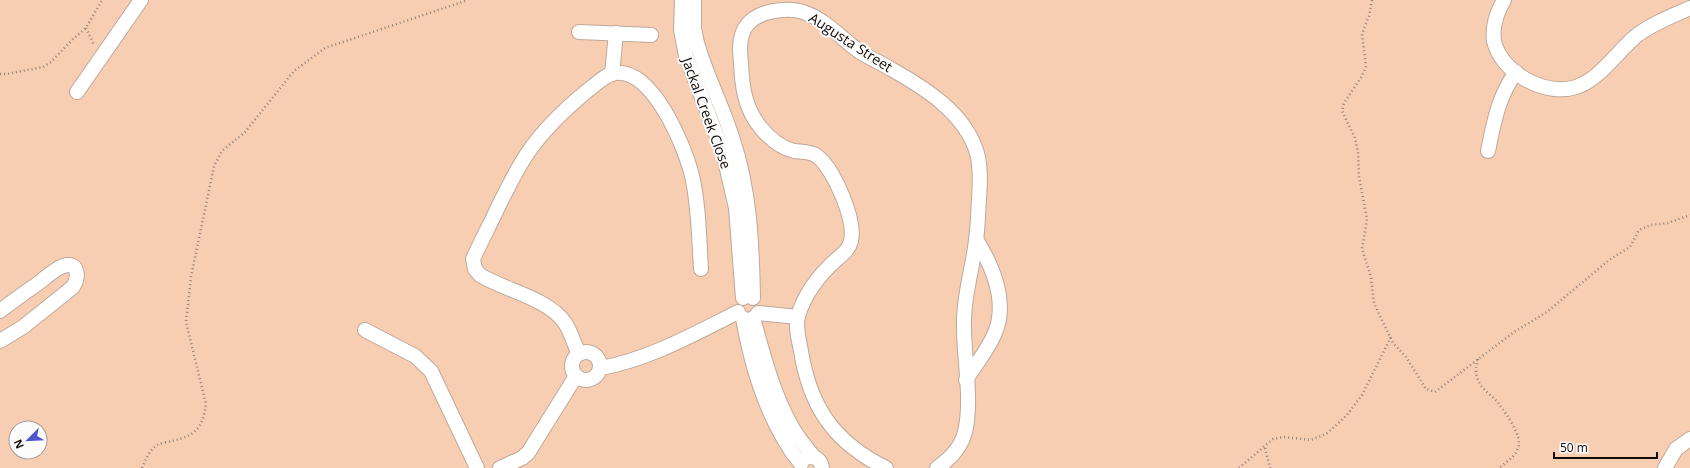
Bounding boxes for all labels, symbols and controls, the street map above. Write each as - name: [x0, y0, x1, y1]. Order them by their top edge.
- street label: Augusta Street: [806, 8, 896, 76]
- street label: Jackal Creek Close: [677, 53, 736, 171]
- north arrow: [8, 420, 48, 460]
- scale bar: [1554, 434, 1657, 460]
- text: N: [10, 437, 27, 451]
- text: 50 m: [1560, 439, 1588, 456]

